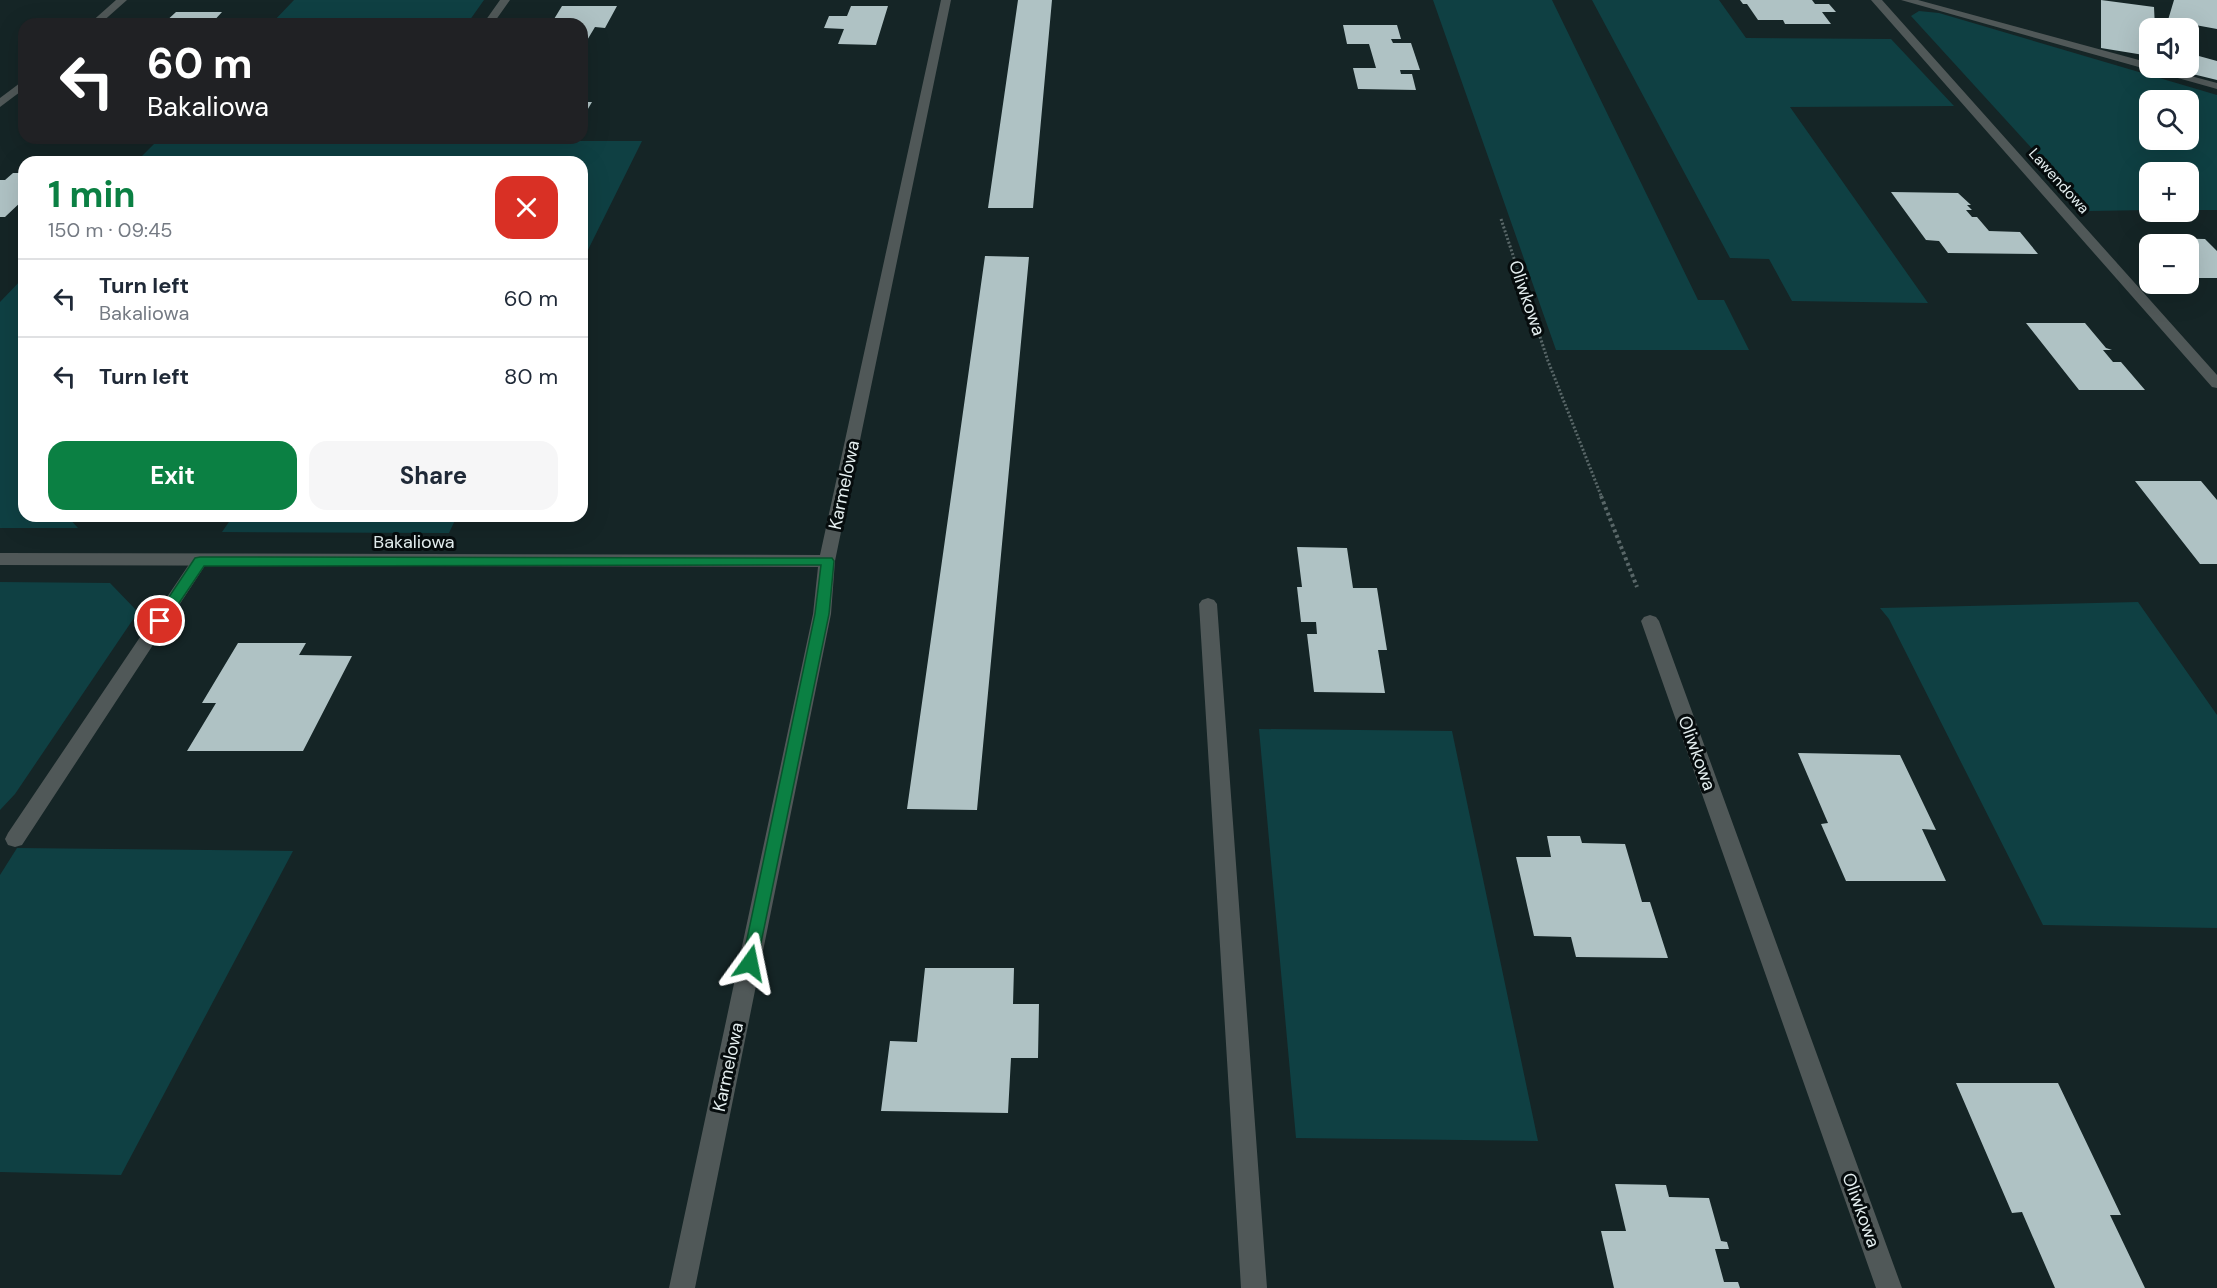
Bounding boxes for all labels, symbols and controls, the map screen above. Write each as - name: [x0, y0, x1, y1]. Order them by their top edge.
- map controls: [2139, 18, 2199, 294]
- button: sound: [2139, 18, 2199, 78]
- text: 60 m: [147, 36, 253, 91]
- icon: left: [48, 42, 126, 120]
- text: Bakaliowa: [147, 89, 269, 124]
- button: search: [2139, 90, 2199, 150]
- street label: Lawendowa: [2024, 144, 2094, 218]
- button: +: [2139, 162, 2199, 222]
- text: 1 min: [48, 171, 136, 218]
- button: close: [495, 176, 558, 239]
- text: 150 m · 09:45: [48, 217, 172, 243]
- button: −: [2139, 234, 2199, 294]
- street label: Oliwkowa: [1503, 257, 1551, 339]
- text: Turn left: [99, 271, 189, 300]
- icon: left: [48, 282, 81, 315]
- text: 60 m: [504, 284, 558, 313]
- text: Bakaliowa: [99, 300, 189, 326]
- icon: left: [48, 360, 81, 393]
- text: Turn left: [99, 362, 189, 391]
- text: 80 m: [504, 362, 558, 391]
- street label: Karmelowa: [823, 438, 865, 532]
- button: Exit: [48, 441, 297, 510]
- button: Share: [309, 441, 558, 510]
- street label: Bakaliowa: [373, 530, 455, 554]
- pin: [134, 595, 185, 646]
- icon: arrive: [143, 604, 176, 637]
- street label: Oliwkowa: [1672, 712, 1722, 794]
- position arrow: [718, 931, 782, 995]
- street label: Karmelowa: [707, 1020, 749, 1114]
- street label: Oliwkowa: [1836, 1169, 1886, 1251]

